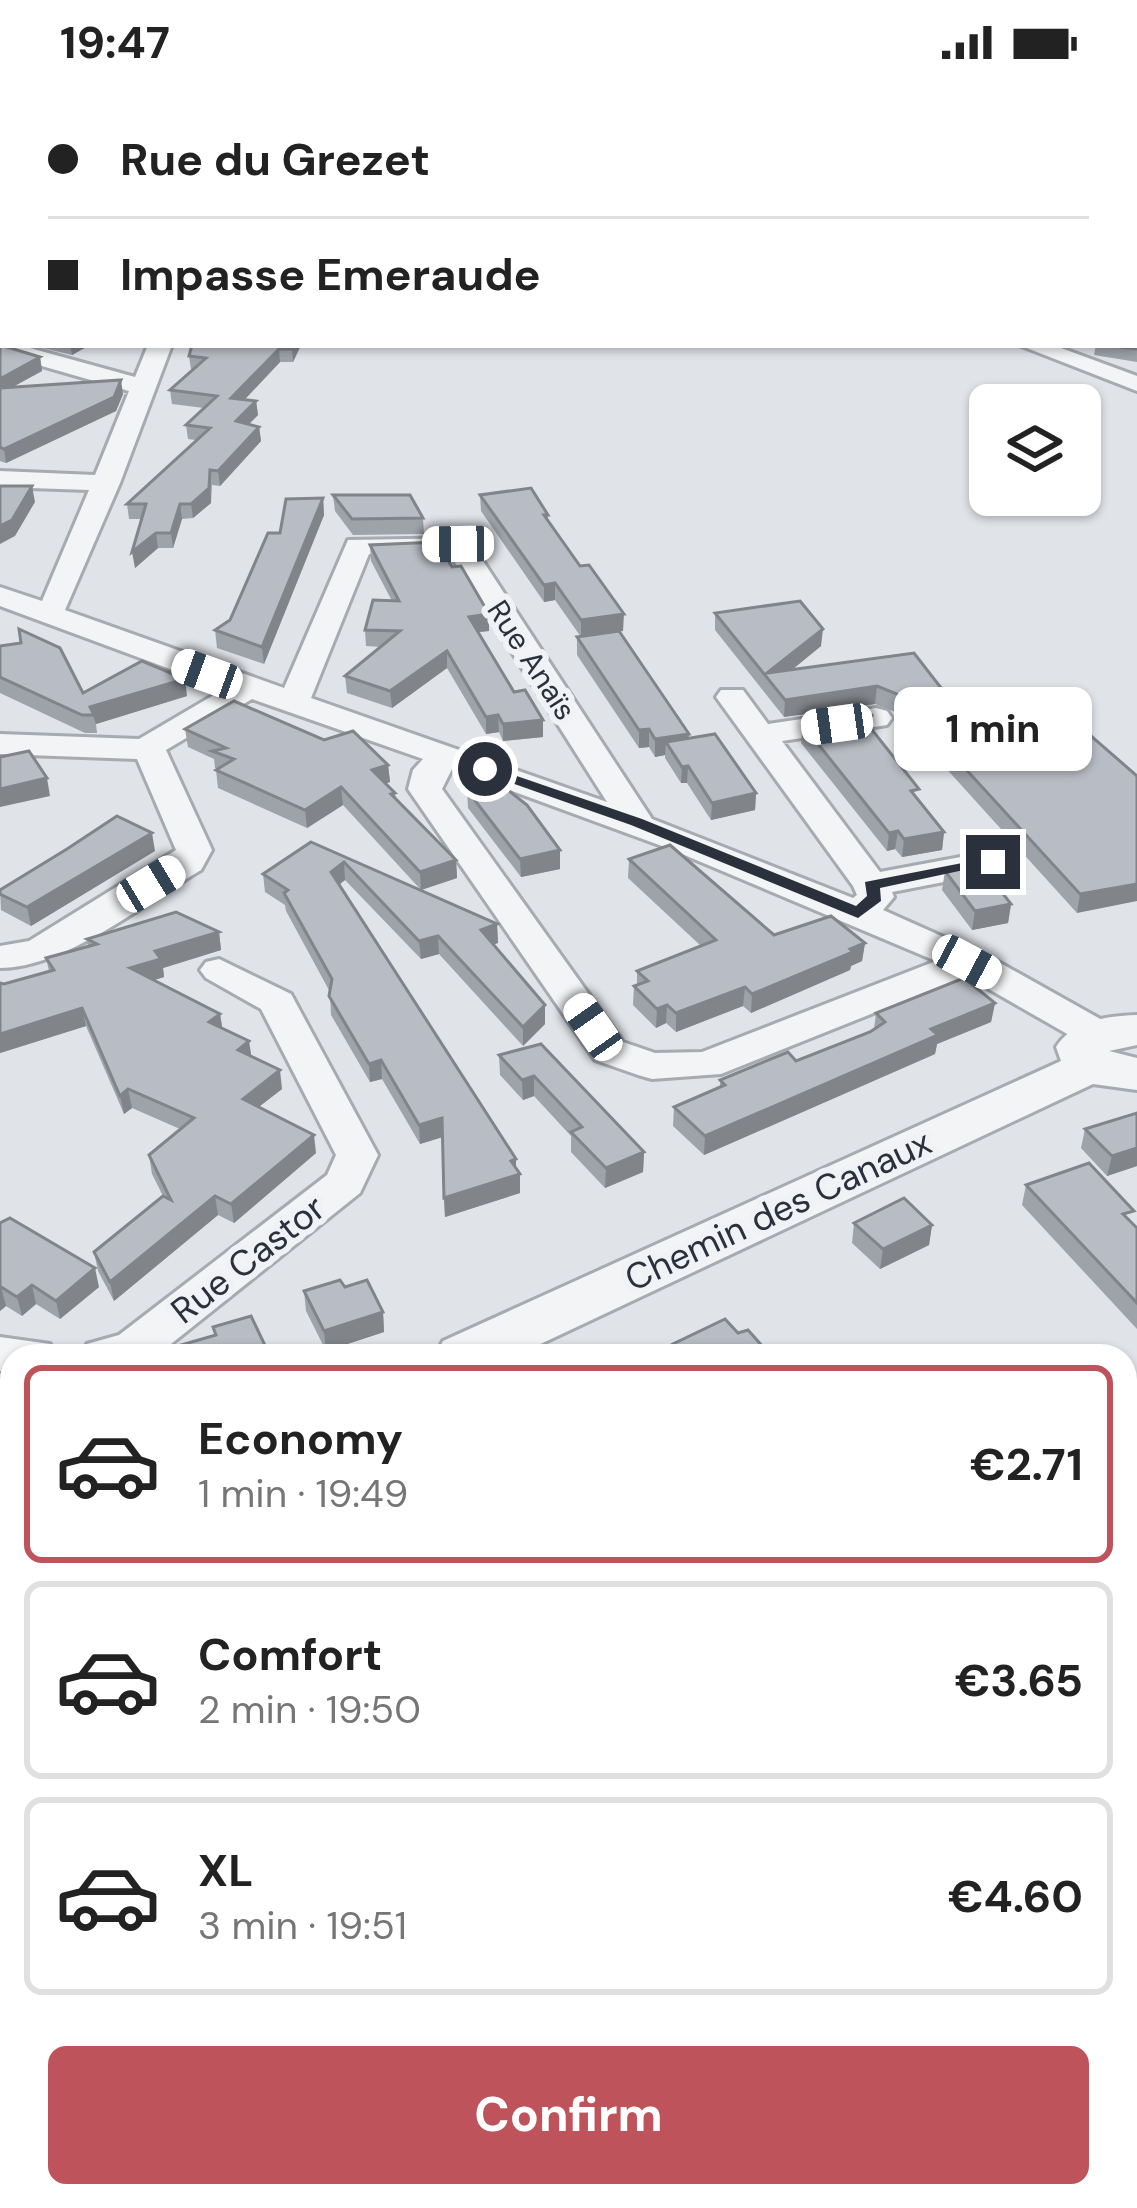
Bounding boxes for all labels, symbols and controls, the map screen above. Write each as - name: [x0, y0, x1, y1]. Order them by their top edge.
- text: 19:47: [60, 13, 170, 72]
- text: Rue du Grezet: [120, 130, 430, 189]
- text: Impasse Emeraude: [120, 245, 541, 304]
- map controls: [969, 384, 1101, 516]
- button: layers: [969, 384, 1101, 516]
- car: [422, 525, 494, 563]
- street label: Rue Anaïs: [479, 593, 585, 727]
- car: [167, 645, 247, 703]
- callout: 1 min: [894, 688, 1092, 772]
- car: [799, 701, 875, 747]
- text: 1 min: [946, 703, 1040, 754]
- route start: [458, 742, 512, 796]
- route end: [966, 835, 1020, 889]
- car: [111, 850, 191, 918]
- car: [927, 929, 1007, 995]
- car: [558, 987, 628, 1067]
- street label: Chemin des Canaux: [617, 1118, 939, 1302]
- street label: Rue Castor: [161, 1184, 335, 1334]
- text: Economy: [198, 1409, 403, 1468]
- icon: car: [54, 1410, 162, 1518]
- text: €2.71: [970, 1435, 1083, 1494]
- text: 1 min · 19:49: [198, 1468, 408, 1519]
- text: Comfort: [198, 1625, 382, 1684]
- icon: car: [54, 1626, 162, 1734]
- text: €3.65: [955, 1651, 1083, 1710]
- text: 2 min · 19:50: [198, 1684, 421, 1735]
- text: XL: [198, 1841, 253, 1900]
- icon: car: [54, 1842, 162, 1950]
- text: €4.60: [948, 1867, 1083, 1926]
- text: 3 min · 19:51: [198, 1900, 407, 1951]
- button: Confirm: [48, 2046, 1089, 2184]

